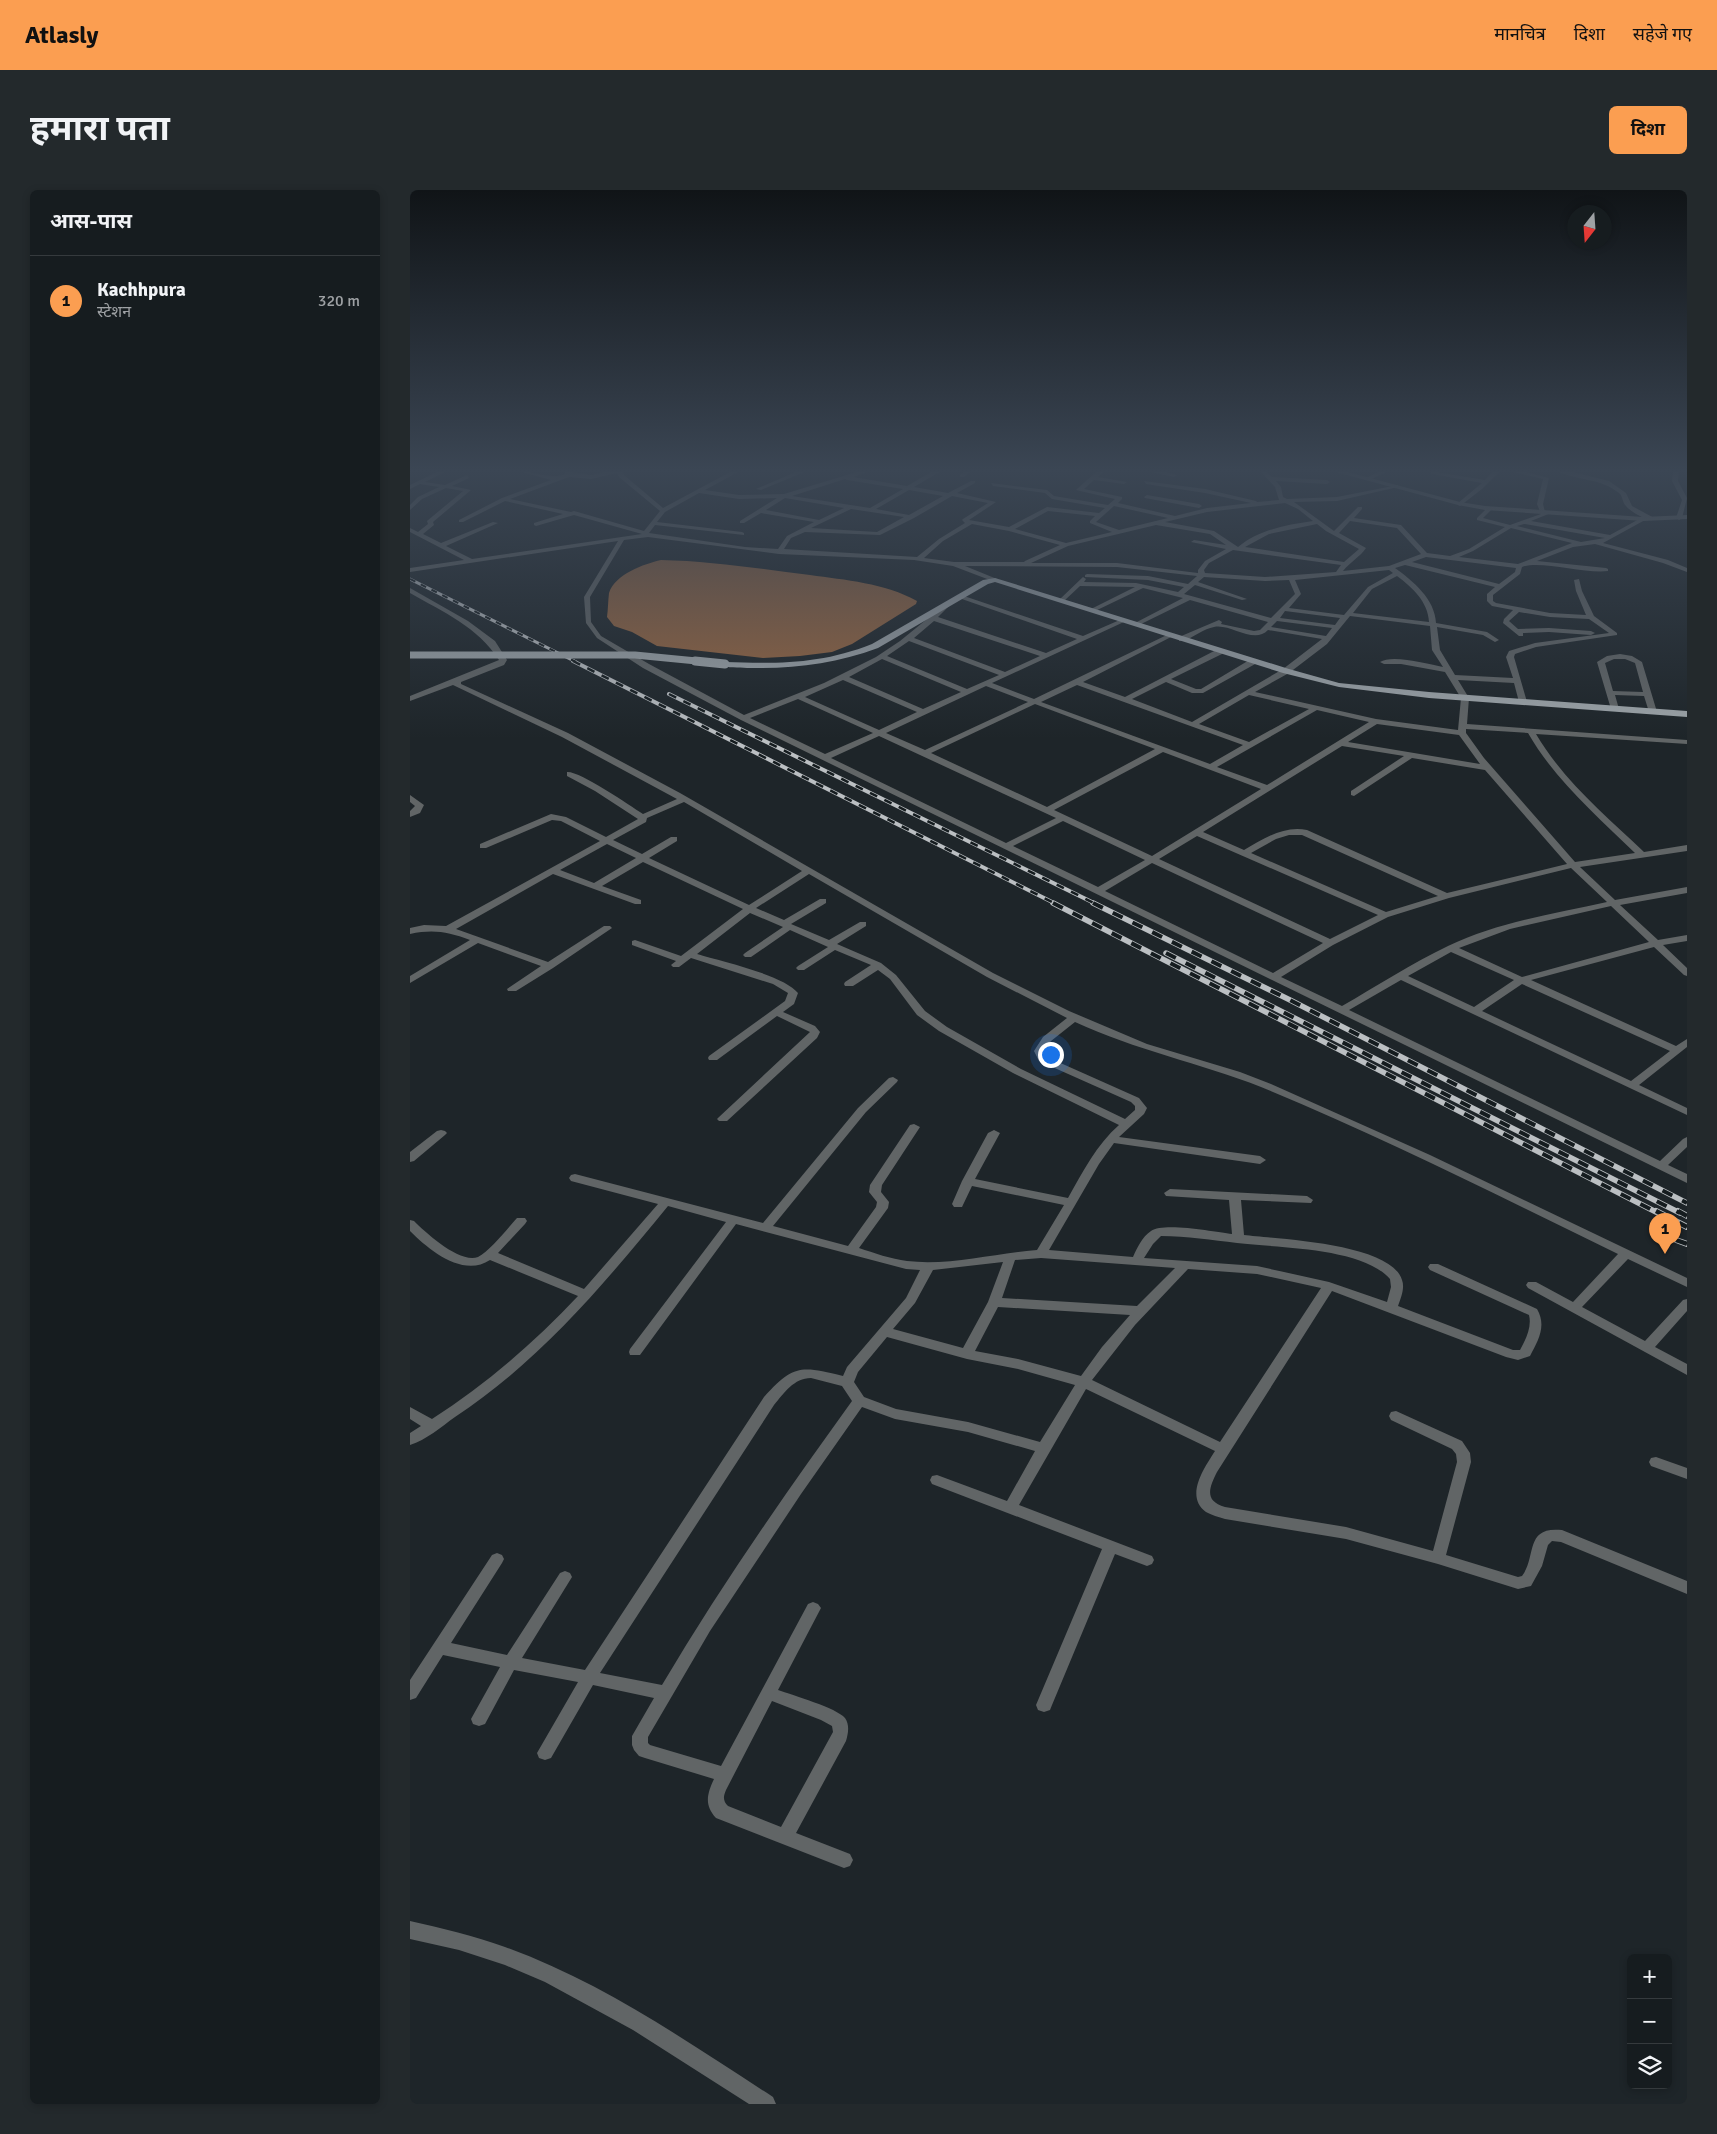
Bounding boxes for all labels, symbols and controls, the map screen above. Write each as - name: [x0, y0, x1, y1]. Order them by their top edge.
- text: Atlasly: [25, 20, 98, 50]
- text: मानचित्र: [1494, 23, 1546, 45]
- text: दिशा: [1574, 23, 1605, 45]
- text: सहेजे गए: [1633, 23, 1692, 45]
- button: दिशा: [1609, 106, 1687, 154]
- text: हमारा पता: [30, 107, 170, 150]
- north arrow: [1567, 205, 1612, 250]
- text: आस-पास: [50, 208, 132, 234]
- text: Kachhpura: [97, 278, 186, 302]
- text: 1: [62, 291, 70, 311]
- text: 320 m: [318, 291, 360, 311]
- text: स्टेशन: [97, 302, 131, 322]
- your location: [1038, 1042, 1064, 1068]
- pin: 1: [1649, 1213, 1681, 1254]
- map controls: [1627, 1954, 1672, 2089]
- button: +: [1627, 1954, 1672, 1999]
- button: −: [1627, 1999, 1672, 2044]
- button: layers: [1627, 2044, 1672, 2089]

